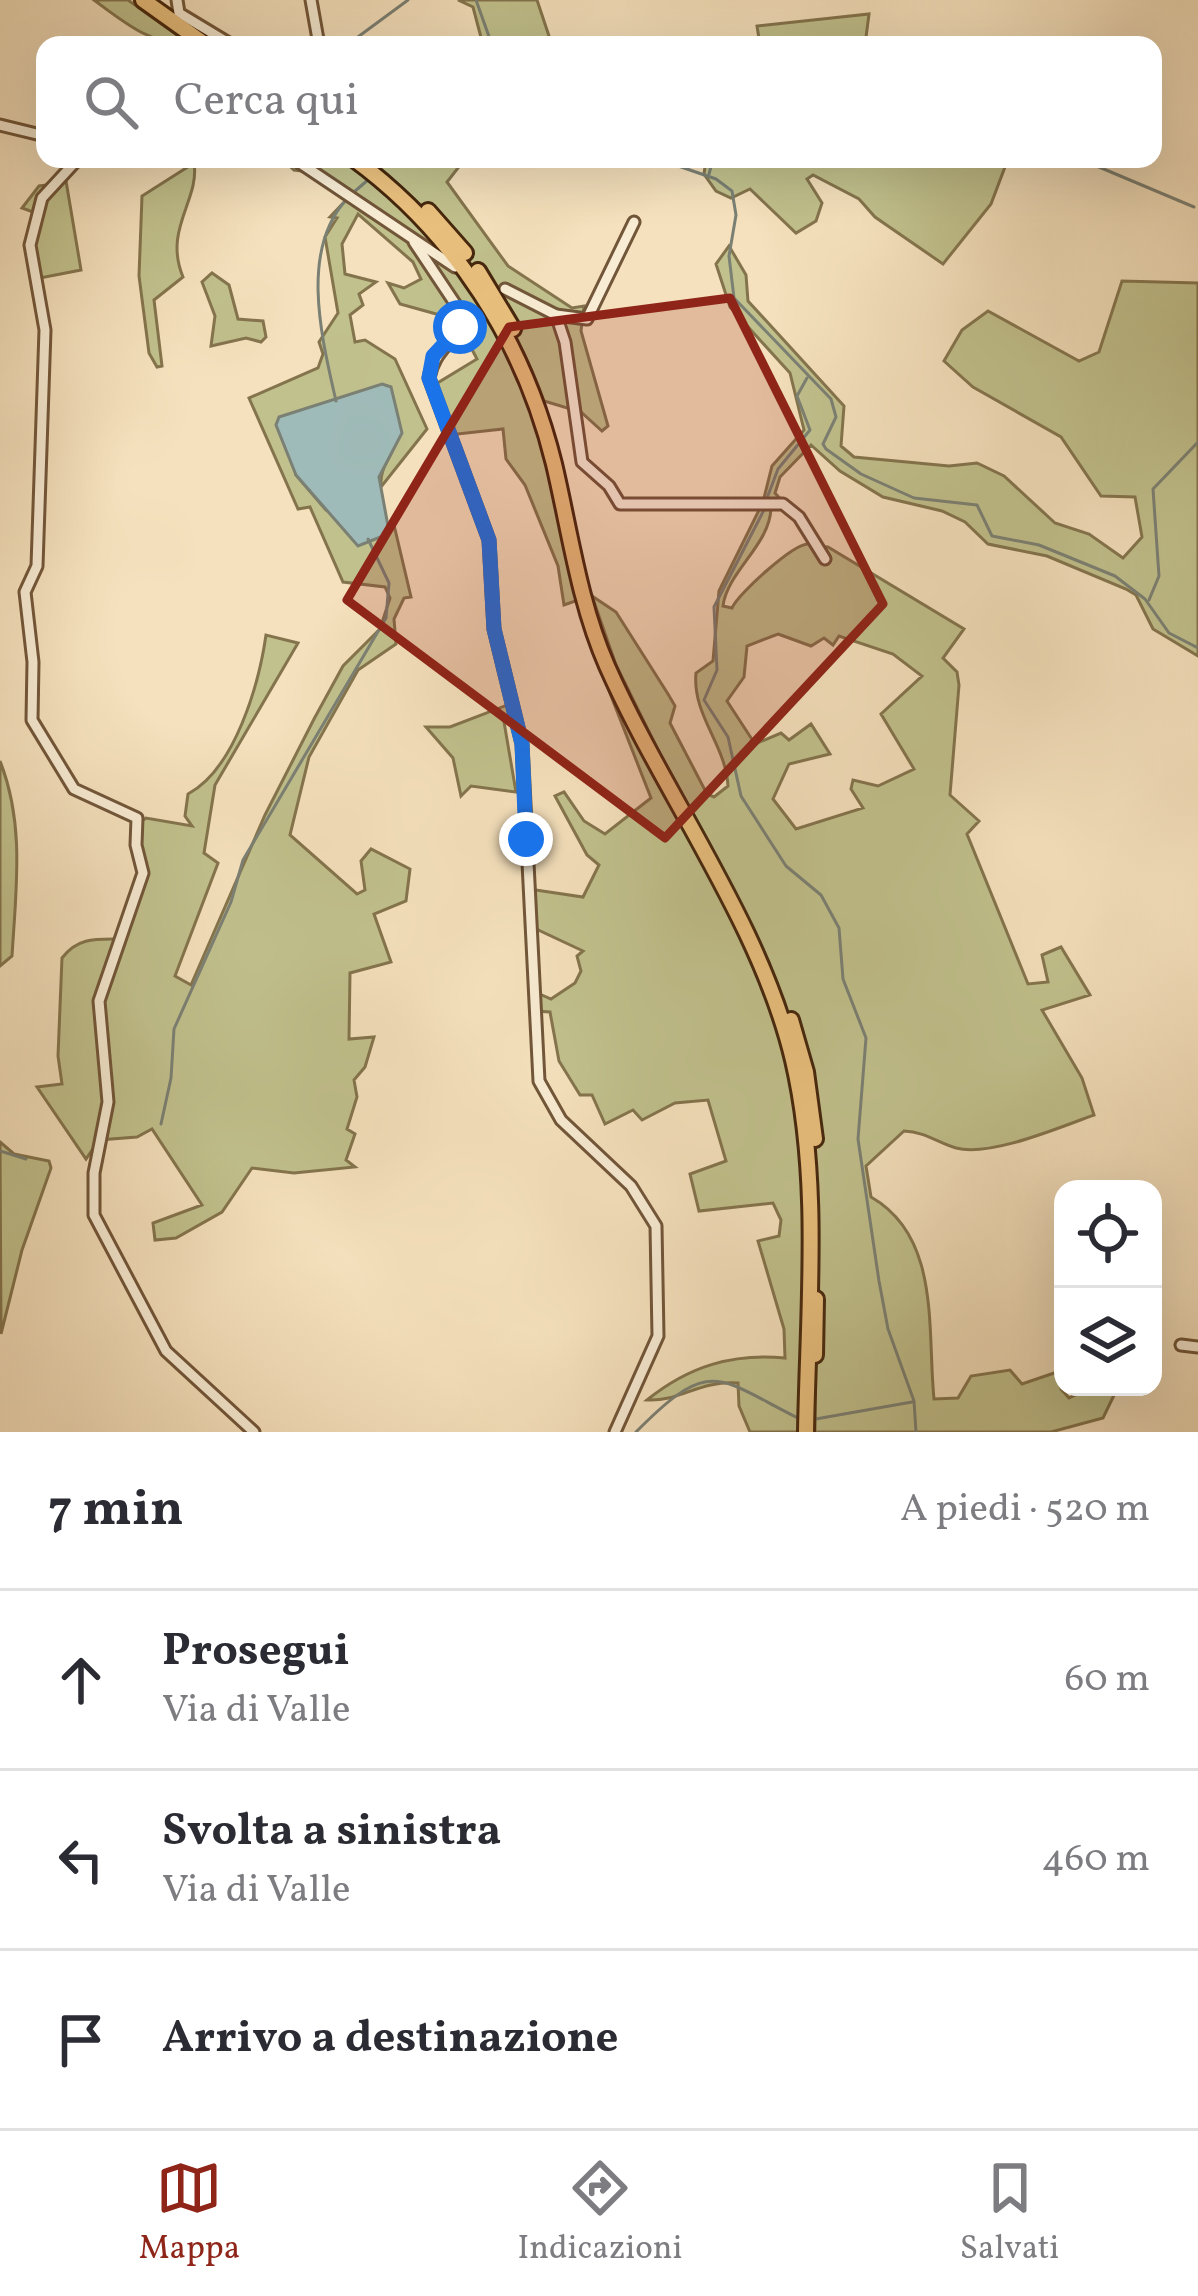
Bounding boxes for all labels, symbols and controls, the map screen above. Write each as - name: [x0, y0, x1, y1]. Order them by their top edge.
- search box: [36, 36, 1162, 168]
- icon: search: [78, 69, 144, 135]
- text: Cerca qui: [174, 71, 359, 134]
- route start: [433, 300, 487, 354]
- route end: [499, 812, 553, 866]
- map controls: [1054, 1180, 1162, 1396]
- button: locate: [1054, 1180, 1162, 1288]
- button: layers: [1054, 1288, 1162, 1396]
- text: 7 min: [48, 1475, 184, 1546]
- text: A piedi · 520 m: [900, 1483, 1150, 1537]
- text: Prosegui: [162, 1621, 350, 1684]
- icon: ahead: [48, 1647, 114, 1713]
- text: 60 m: [1065, 1653, 1150, 1707]
- text: Via di Valle: [162, 1684, 351, 1738]
- text: Svolta a sinistra: [162, 1801, 501, 1864]
- icon: left: [48, 1827, 114, 1893]
- text: 460 m: [1042, 1833, 1150, 1887]
- text: Via di Valle: [162, 1864, 351, 1918]
- icon: arrive: [48, 2007, 114, 2073]
- text: Arrivo a destinazione: [162, 2008, 618, 2071]
- tab: Mappa: [139, 2155, 240, 2273]
- tab: Indicazioni: [518, 2155, 682, 2273]
- tab: Salvati: [960, 2155, 1059, 2273]

